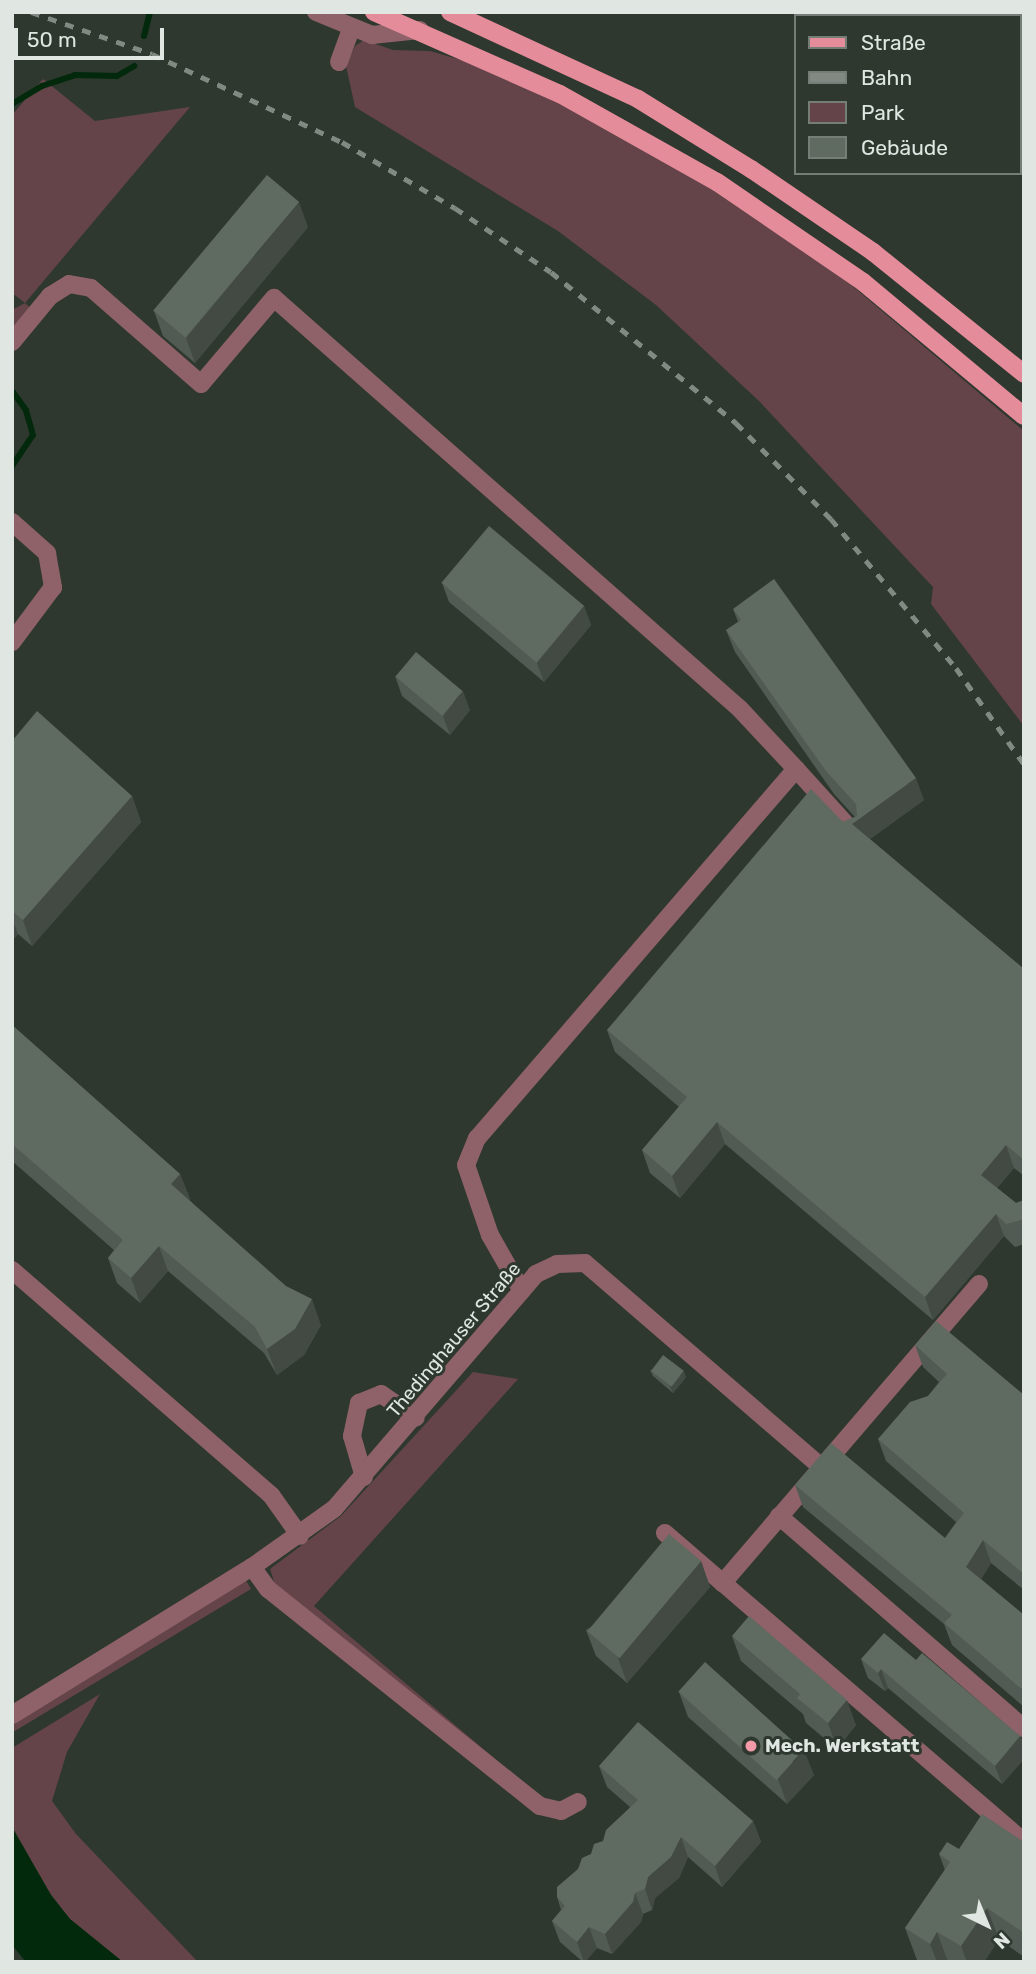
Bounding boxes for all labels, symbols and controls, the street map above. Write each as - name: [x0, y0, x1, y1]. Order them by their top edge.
- scale bar: [18, 14, 168, 58]
- legend: [794, 14, 1022, 175]
- text: 50 m: [27, 27, 77, 52]
- text: Straße: [861, 30, 926, 55]
- text: Bahn: [861, 65, 912, 90]
- text: Park: [861, 100, 905, 125]
- text: Gebäude: [861, 135, 948, 160]
- street label: Thedinghauser Straße: [382, 1258, 526, 1422]
- place label: Mech. Werkstatt: [765, 1735, 919, 1757]
- marker: Mech. Werkstatt: [743, 1738, 759, 1754]
- north arrow: [952, 1890, 1022, 1960]
- text: N: [989, 1928, 1015, 1954]

